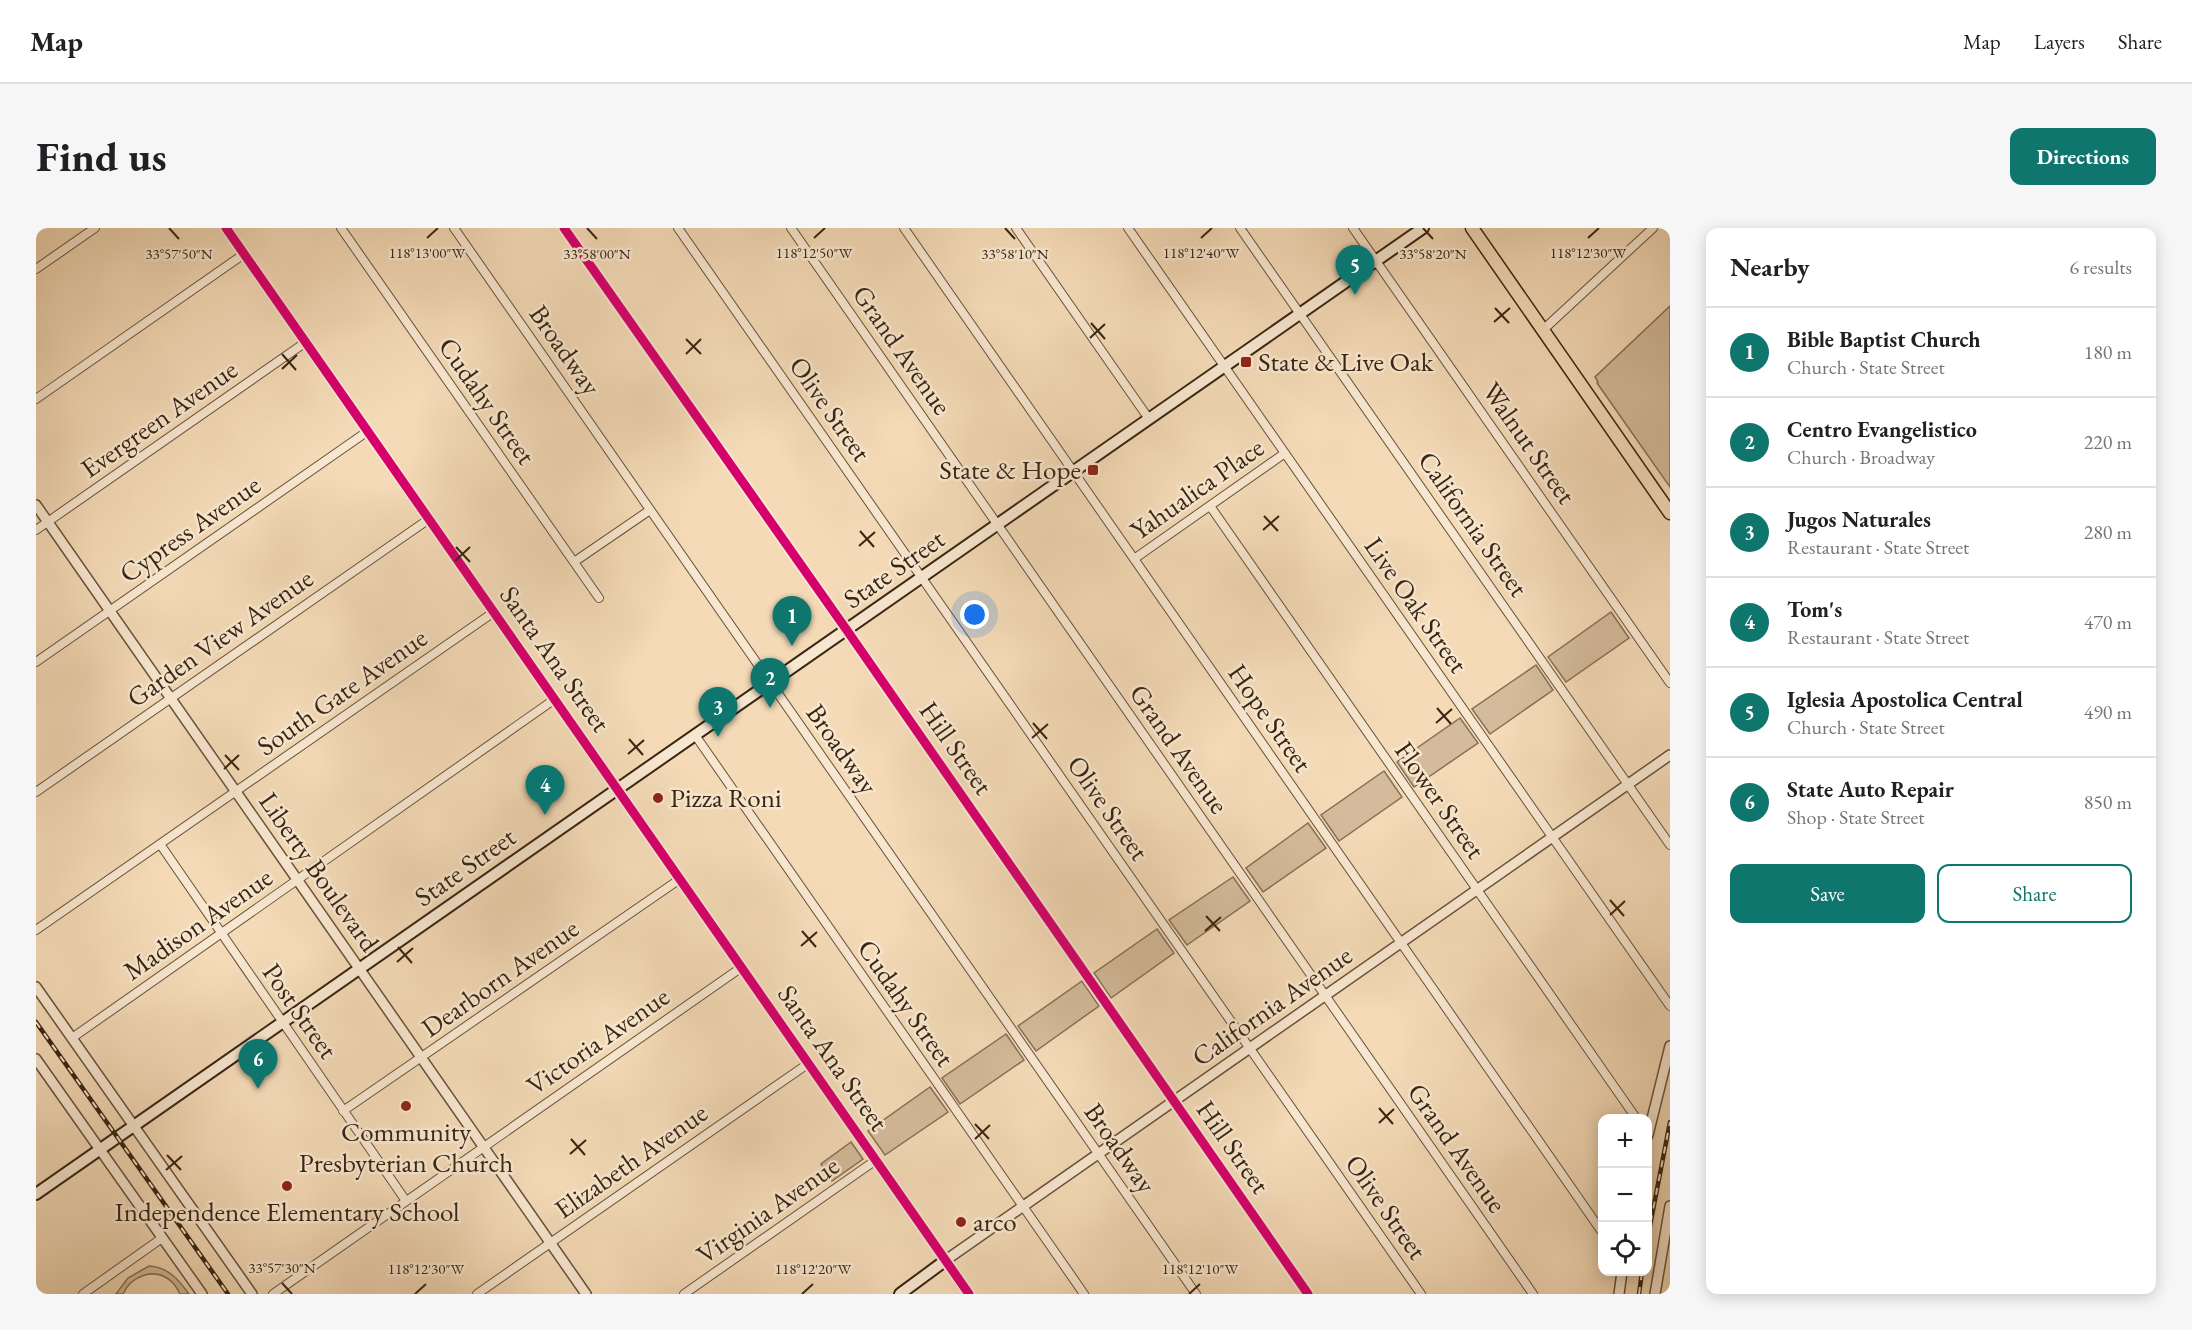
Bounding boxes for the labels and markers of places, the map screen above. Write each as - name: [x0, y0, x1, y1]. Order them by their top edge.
- pin: 5: [1336, 245, 1374, 295]
- place label: State & Live Oak: [1258, 344, 1434, 379]
- marker: State & Live Oak: [1239, 355, 1253, 369]
- place label: State & Hope: [939, 452, 1081, 487]
- marker: State & Hope: [1086, 463, 1100, 477]
- pin: 1: [772, 596, 812, 646]
- pin: 2: [750, 658, 790, 708]
- pin: 3: [698, 688, 738, 737]
- pin: 4: [526, 766, 564, 815]
- place label: Pizza Roni: [670, 780, 782, 815]
- marker: Pizza Roni: [651, 791, 665, 805]
- pin: 6: [238, 1040, 278, 1089]
- marker: Community Presbyterian Church: [399, 1099, 413, 1113]
- place label: Community Presbyterian Church: [299, 1114, 513, 1180]
- marker: Independence Elementary School: [280, 1179, 294, 1193]
- place label: Independence Elementary School: [114, 1194, 460, 1229]
- place label: arco: [973, 1204, 1017, 1239]
- marker: arco: [954, 1215, 968, 1229]

